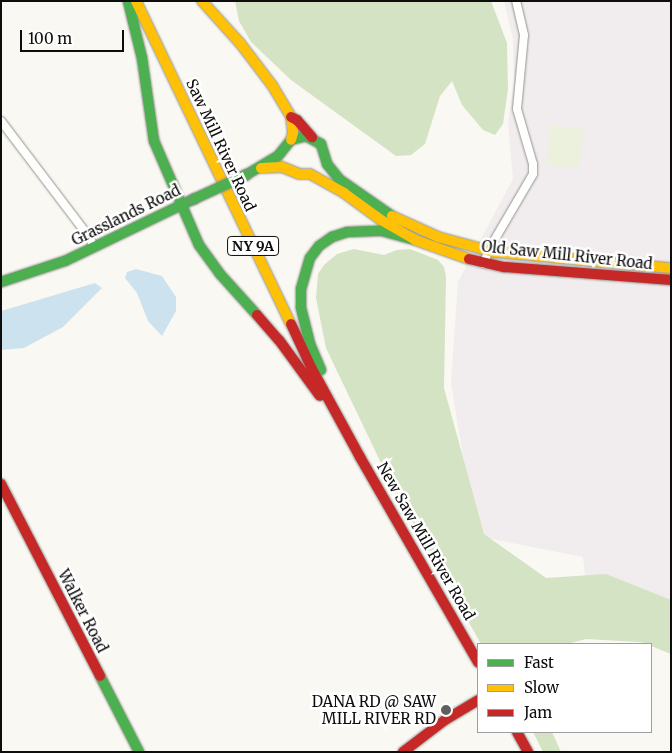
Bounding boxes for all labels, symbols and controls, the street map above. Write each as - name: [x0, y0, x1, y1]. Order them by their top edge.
- scale bar: [22, 20, 126, 52]
- text: 100 m: [28, 29, 72, 48]
- street label: Saw Mill River Road: [182, 76, 260, 214]
- street label: Grasslands Road: [69, 181, 183, 249]
- road number: NY 9A: [227, 235, 279, 258]
- street label: Old Saw Mill River Road: [481, 237, 653, 273]
- street label: New Saw Mill River Road: [373, 459, 479, 623]
- street label: Walker Road: [54, 566, 112, 656]
- legend: [477, 643, 652, 733]
- text: Fast: [524, 653, 554, 672]
- text: Slow: [524, 678, 559, 697]
- place label: DANA RD @ SAW MILL RIVER RD: [312, 692, 436, 727]
- text: Jam: [524, 703, 552, 722]
- marker: DANA RD @ SAW MILL RIVER RD: [440, 704, 452, 716]

